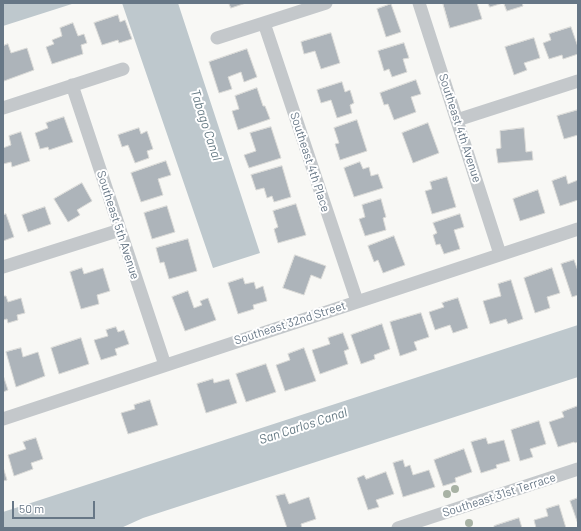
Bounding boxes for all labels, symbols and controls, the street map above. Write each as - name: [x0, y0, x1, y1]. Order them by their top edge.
- street label: Southeast 4th Avenue: [436, 72, 484, 184]
- water label: Tabago Canal: [187, 87, 225, 163]
- street label: Southeast 4th Place: [287, 110, 333, 214]
- street label: Southeast 5th Avenue: [94, 169, 142, 281]
- street label: Southeast 32nd Street: [232, 298, 348, 348]
- water label: San Carlos Canal: [257, 404, 349, 448]
- street label: Southeast 31st Terrace: [440, 470, 558, 520]
- scale bar: [14, 493, 97, 519]
- text: 50 m: [19, 501, 44, 515]

